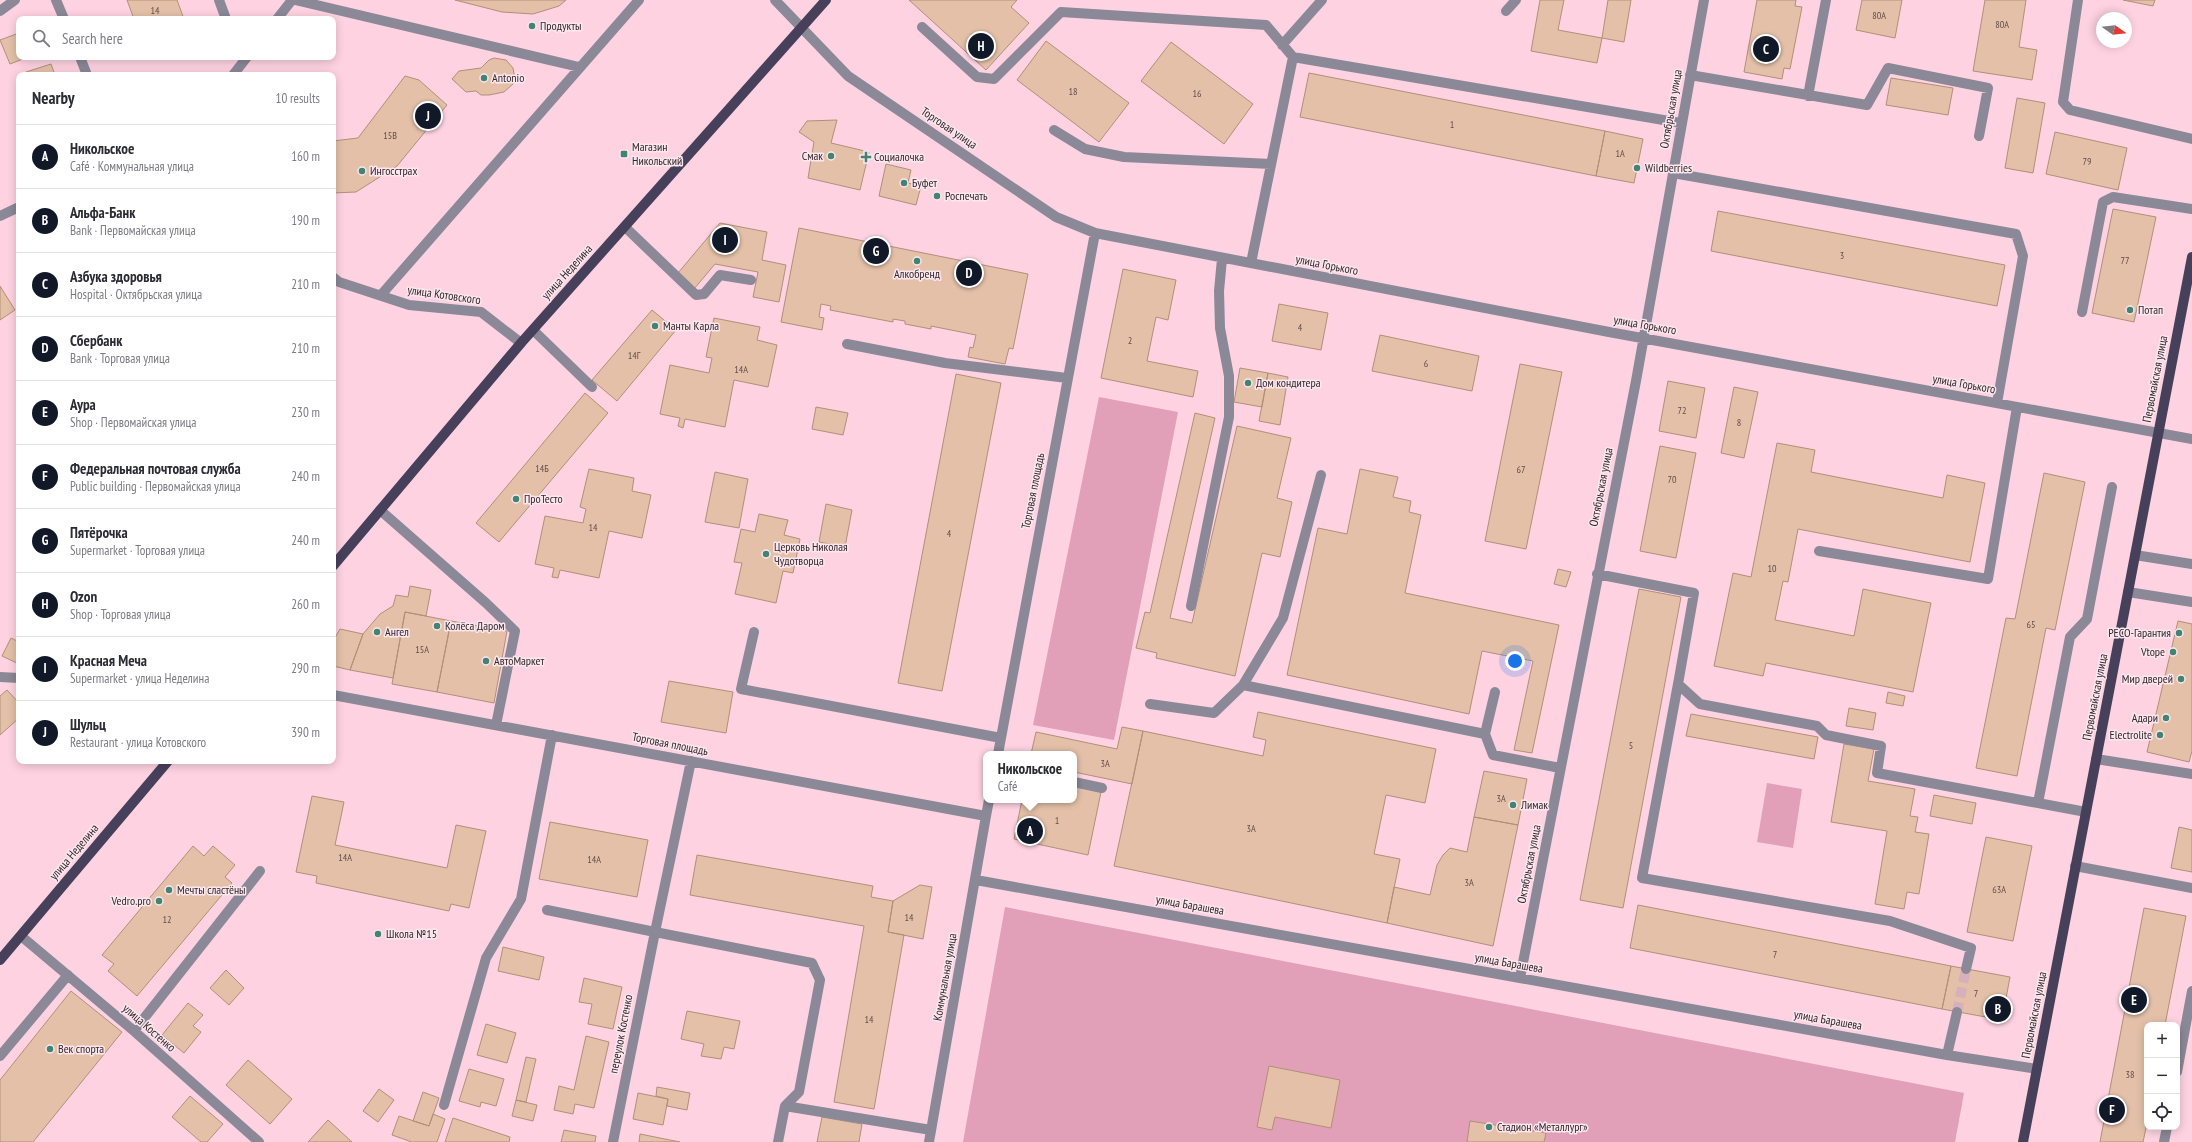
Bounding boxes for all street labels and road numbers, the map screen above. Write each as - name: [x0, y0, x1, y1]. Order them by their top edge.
- street label: Октябрьская улица: [1656, 68, 1685, 150]
- street label: Торговая улица: [918, 103, 980, 152]
- street label: улица Неделина: [538, 241, 595, 302]
- street label: улица Горького: [1294, 251, 1360, 278]
- street label: улица Котовского: [406, 282, 482, 307]
- street label: улица Горького: [1612, 312, 1678, 337]
- street label: Первомайская улица: [2139, 334, 2170, 424]
- street label: улица Горького: [1931, 371, 1997, 396]
- street label: Октябрьская улица: [1586, 446, 1616, 528]
- street label: Торговая площадь: [1018, 451, 1047, 530]
- street label: Первомайская улица: [2079, 652, 2110, 742]
- street label: Торговая площадь: [631, 729, 710, 758]
- street label: улица Неделина: [46, 820, 102, 883]
- street label: Октябрьская улица: [1514, 823, 1544, 905]
- street label: улица Барашева: [1155, 891, 1226, 918]
- street label: Коммунальная улица: [929, 932, 960, 1022]
- street label: улица Барашева: [1474, 949, 1545, 976]
- street label: Первомайская улица: [2018, 970, 2049, 1060]
- street label: переулок Костенко: [606, 993, 636, 1075]
- street label: улица Костенко: [120, 1000, 179, 1055]
- street label: улица Барашева: [1793, 1006, 1864, 1033]

